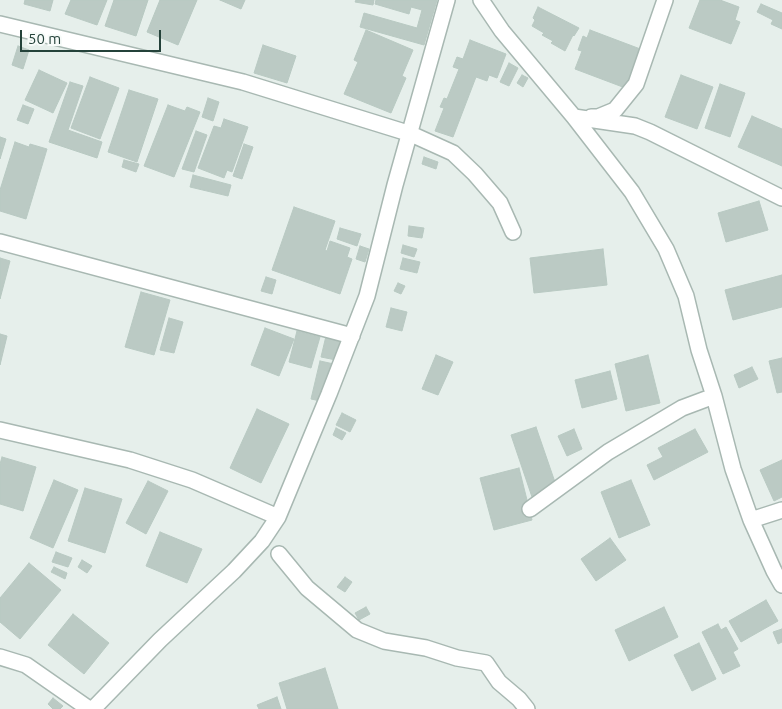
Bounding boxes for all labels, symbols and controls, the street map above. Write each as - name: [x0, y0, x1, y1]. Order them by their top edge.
- scale bar: [22, 20, 164, 52]
- text: 50 m: [28, 30, 61, 47]

